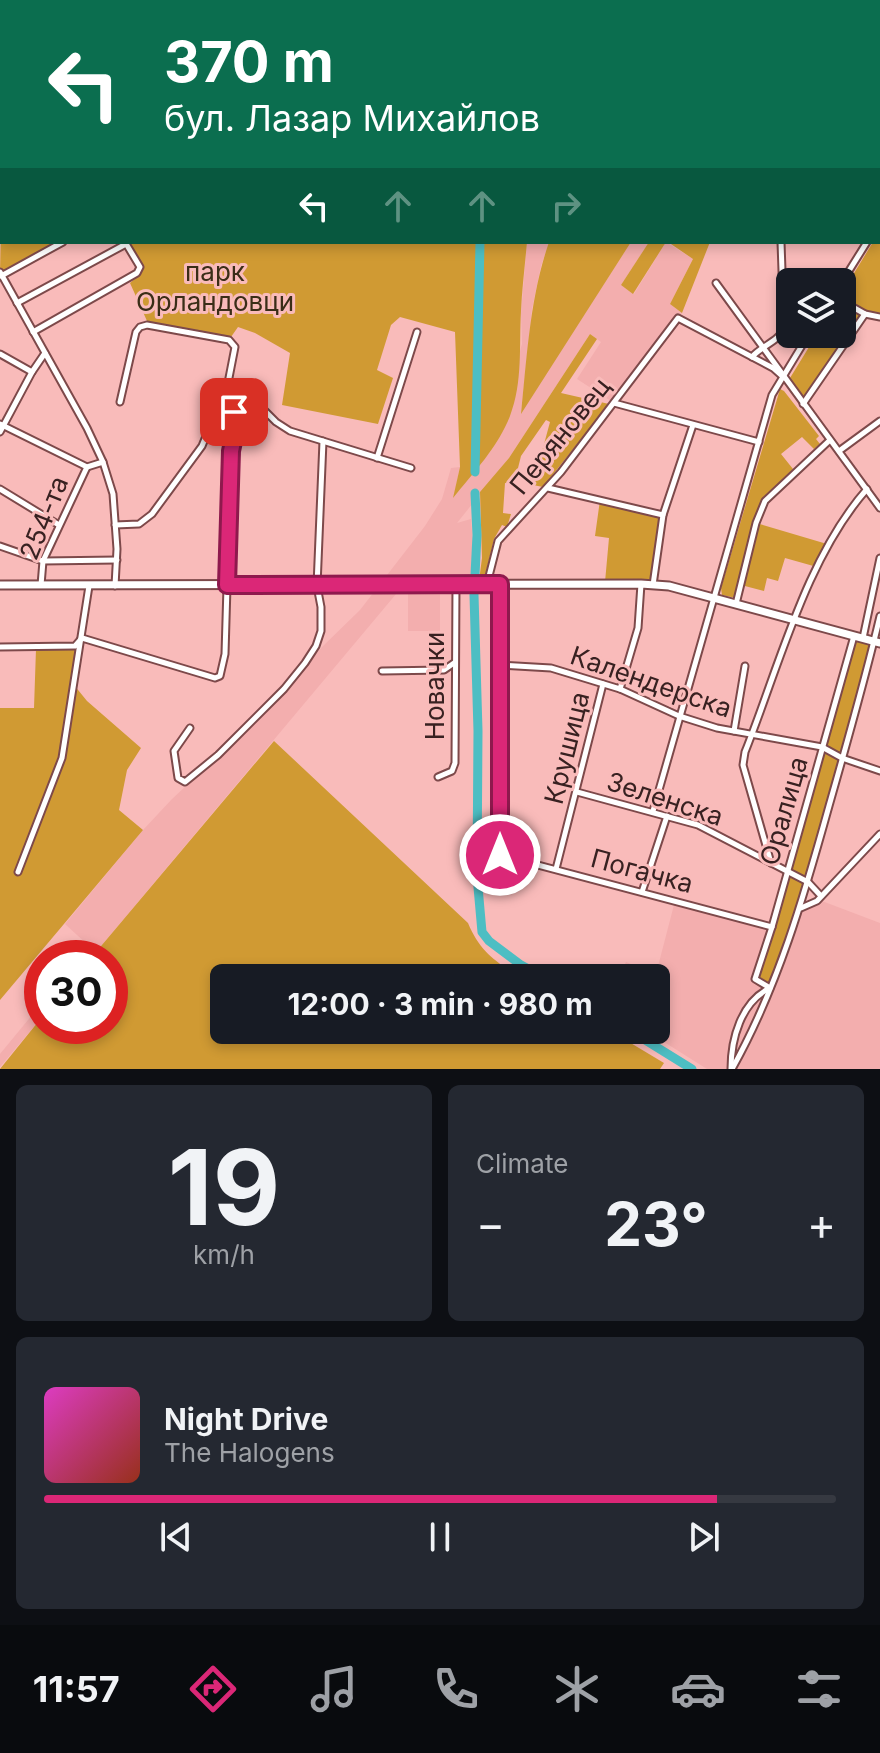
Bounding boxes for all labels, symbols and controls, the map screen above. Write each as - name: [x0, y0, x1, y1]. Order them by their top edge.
- text: 370 m: [164, 28, 334, 96]
- icon: left: [32, 32, 136, 136]
- text: бул. Лазар Михайлов: [164, 96, 540, 140]
- icon: left: [292, 184, 336, 228]
- icon: ahead: [376, 184, 420, 228]
- icon: ahead: [460, 184, 504, 228]
- icon: right: [544, 184, 588, 228]
- park label: парк Орландовци: [136, 256, 294, 317]
- map controls: [776, 268, 856, 348]
- button: layers: [776, 268, 856, 348]
- street label: Перяновец: [503, 371, 616, 500]
- pin: [200, 378, 268, 446]
- icon: arrive: [212, 390, 256, 434]
- street label: 254-та: [13, 472, 74, 564]
- street label: Новачки: [419, 632, 450, 740]
- street label: Календерска: [566, 639, 736, 724]
- street label: Крушица: [538, 689, 595, 807]
- street label: Оралица: [753, 753, 814, 869]
- street label: Зеленска: [603, 765, 727, 832]
- position arrow: [458, 813, 542, 897]
- street label: Погачка: [588, 842, 697, 899]
- speed limit sign: 30: [24, 940, 128, 1044]
- text: 12:00 · 3 min · 980 m: [287, 986, 593, 1022]
- text: 19: [168, 1124, 280, 1250]
- text: Climate: [476, 1148, 568, 1179]
- text: 23°: [604, 1188, 708, 1260]
- text: −: [476, 1197, 505, 1251]
- text: +: [807, 1197, 836, 1251]
- text: km/h: [193, 1239, 255, 1270]
- text: Night Drive: [164, 1401, 328, 1437]
- text: The Halogens: [164, 1437, 335, 1468]
- icon: previous: [154, 1515, 198, 1559]
- icon: pause: [418, 1515, 462, 1559]
- icon: next: [682, 1515, 726, 1559]
- icon: directions: [185, 1661, 241, 1717]
- icon: music: [306, 1661, 362, 1717]
- icon: phone: [428, 1661, 484, 1717]
- icon: climate: [549, 1661, 605, 1717]
- icon: car: [670, 1661, 726, 1717]
- icon: filters: [791, 1661, 847, 1717]
- text: 11:57: [33, 1667, 120, 1711]

